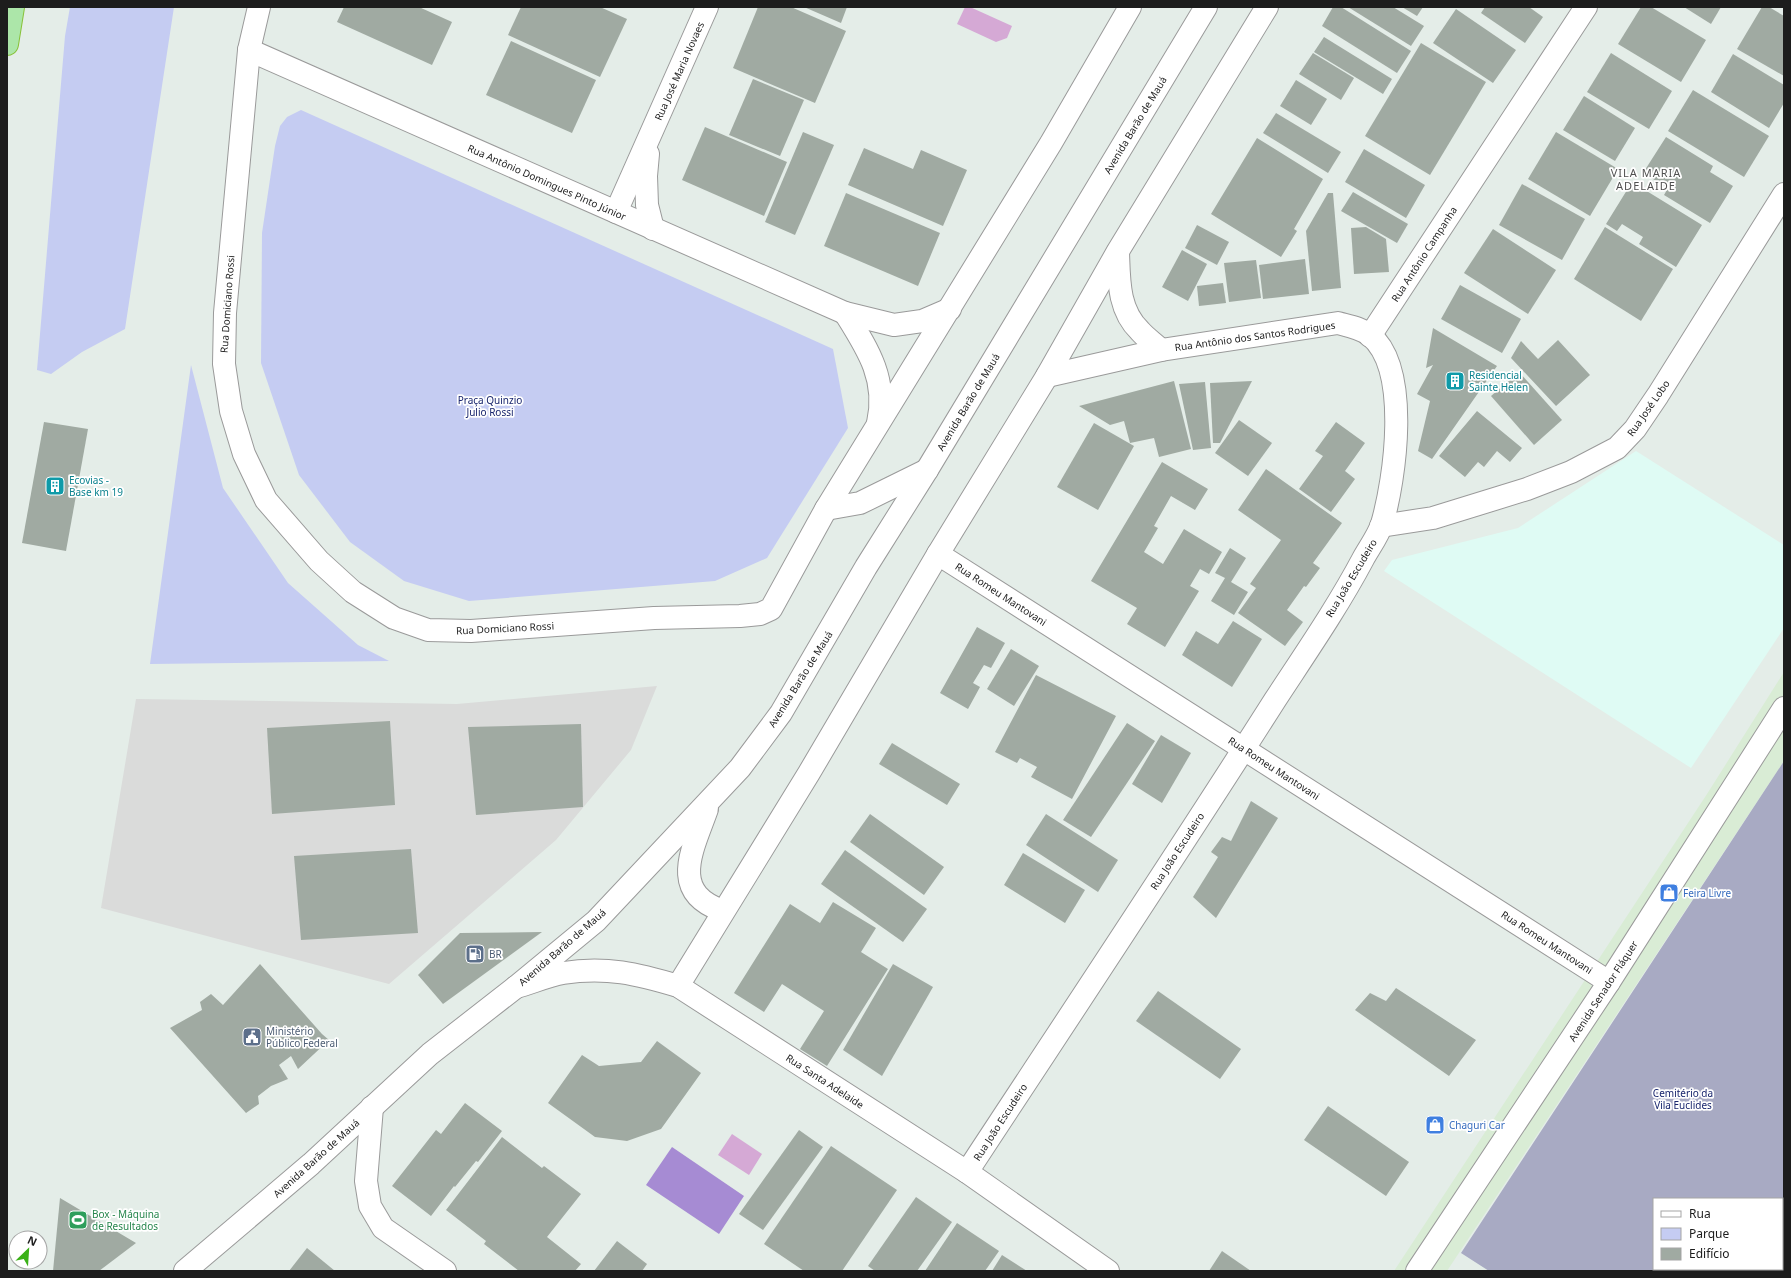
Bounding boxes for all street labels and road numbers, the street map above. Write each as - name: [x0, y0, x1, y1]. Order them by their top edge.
- street label: Rua José Maria Novaes: [651, 19, 707, 123]
- street label: Avenida Barão de Mauá: [1100, 74, 1170, 176]
- street label: Rua Antônio Domingues Pinto Júnior: [466, 141, 628, 223]
- street label: Rua Antônio Campanha: [1388, 204, 1460, 304]
- street label: Rua Domiciano Rossi: [217, 255, 237, 353]
- street label: Rua Antônio dos Santos Rodrigues: [1174, 318, 1336, 354]
- street label: Avenida Barão de Mauá: [933, 351, 1003, 453]
- street label: Rua José Lobo: [1623, 377, 1673, 439]
- street label: Rua João Escudeiro: [1322, 536, 1380, 620]
- street label: Rua Romeu Mantovani: [953, 559, 1049, 629]
- street label: Rua Domiciano Rossi: [456, 618, 554, 638]
- street label: Avenida Barão de Mauá: [765, 628, 835, 730]
- street label: Rua Romeu Mantovani: [1226, 733, 1322, 803]
- street label: Rua João Escudeiro: [1147, 810, 1207, 892]
- street label: Avenida Barão de Mauá: [515, 905, 609, 989]
- street label: Rua Romeu Mantovani: [1499, 907, 1595, 977]
- street label: Avenida Senador Fláquer: [1565, 938, 1641, 1044]
- street label: Rua Santa Adelaide: [783, 1050, 867, 1112]
- street label: Rua João Escudeiro: [970, 1081, 1030, 1163]
- street label: Avenida Barão de Mauá: [270, 1116, 362, 1200]

